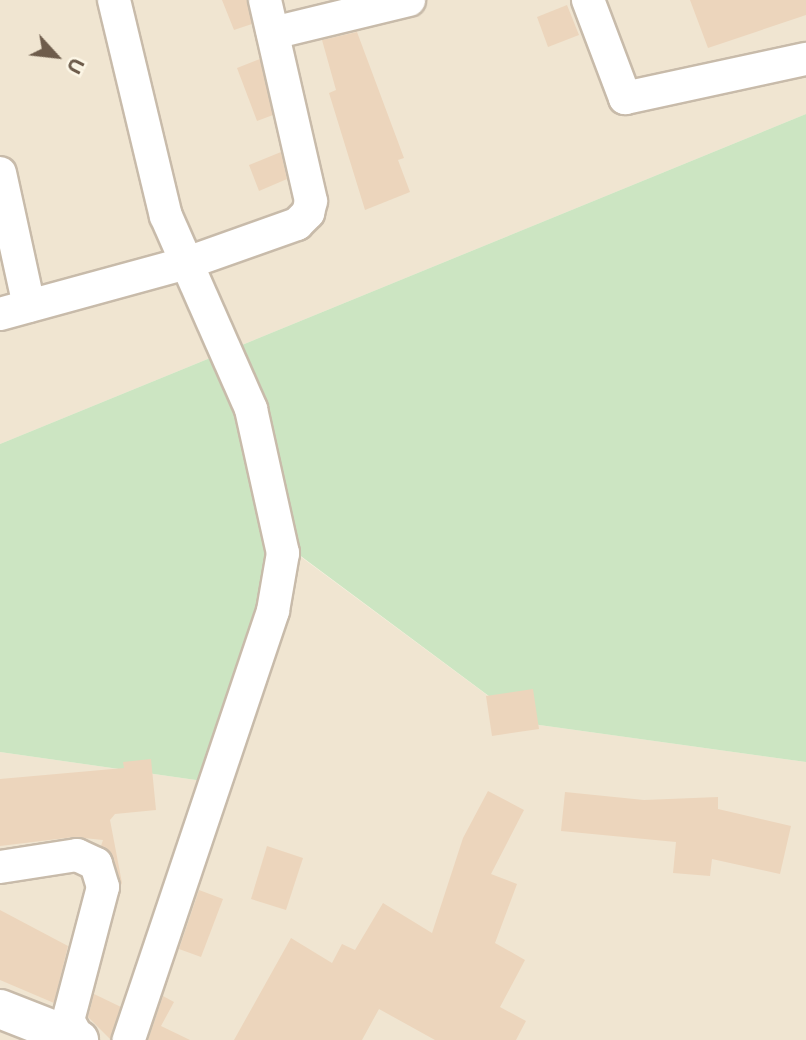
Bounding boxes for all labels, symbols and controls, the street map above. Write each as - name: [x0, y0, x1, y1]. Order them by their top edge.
- north arrow: [21, 21, 91, 91]
- text: U: [62, 54, 89, 78]

